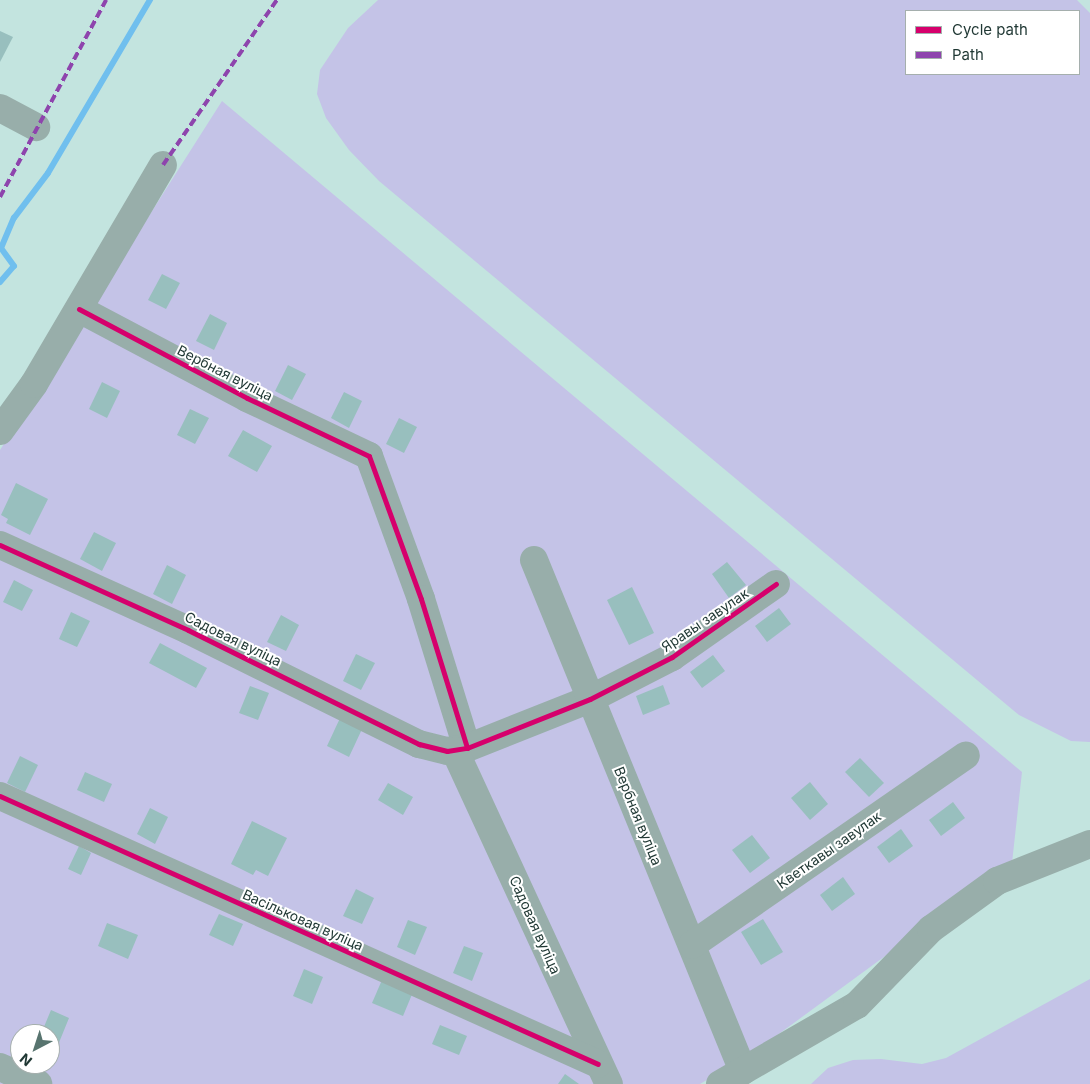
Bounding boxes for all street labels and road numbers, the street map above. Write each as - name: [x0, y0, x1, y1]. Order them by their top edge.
- street label: Вербная вуліца: [174, 342, 276, 404]
- street label: Яравы завулак: [658, 585, 752, 655]
- street label: Садовая вуліца: [182, 608, 284, 670]
- street label: Вербная вуліца: [611, 764, 665, 868]
- street label: Кветкавы завулак: [774, 808, 884, 892]
- street label: Садовая вуліца: [506, 873, 564, 977]
- street label: Васільковая вуліца: [240, 886, 366, 954]

